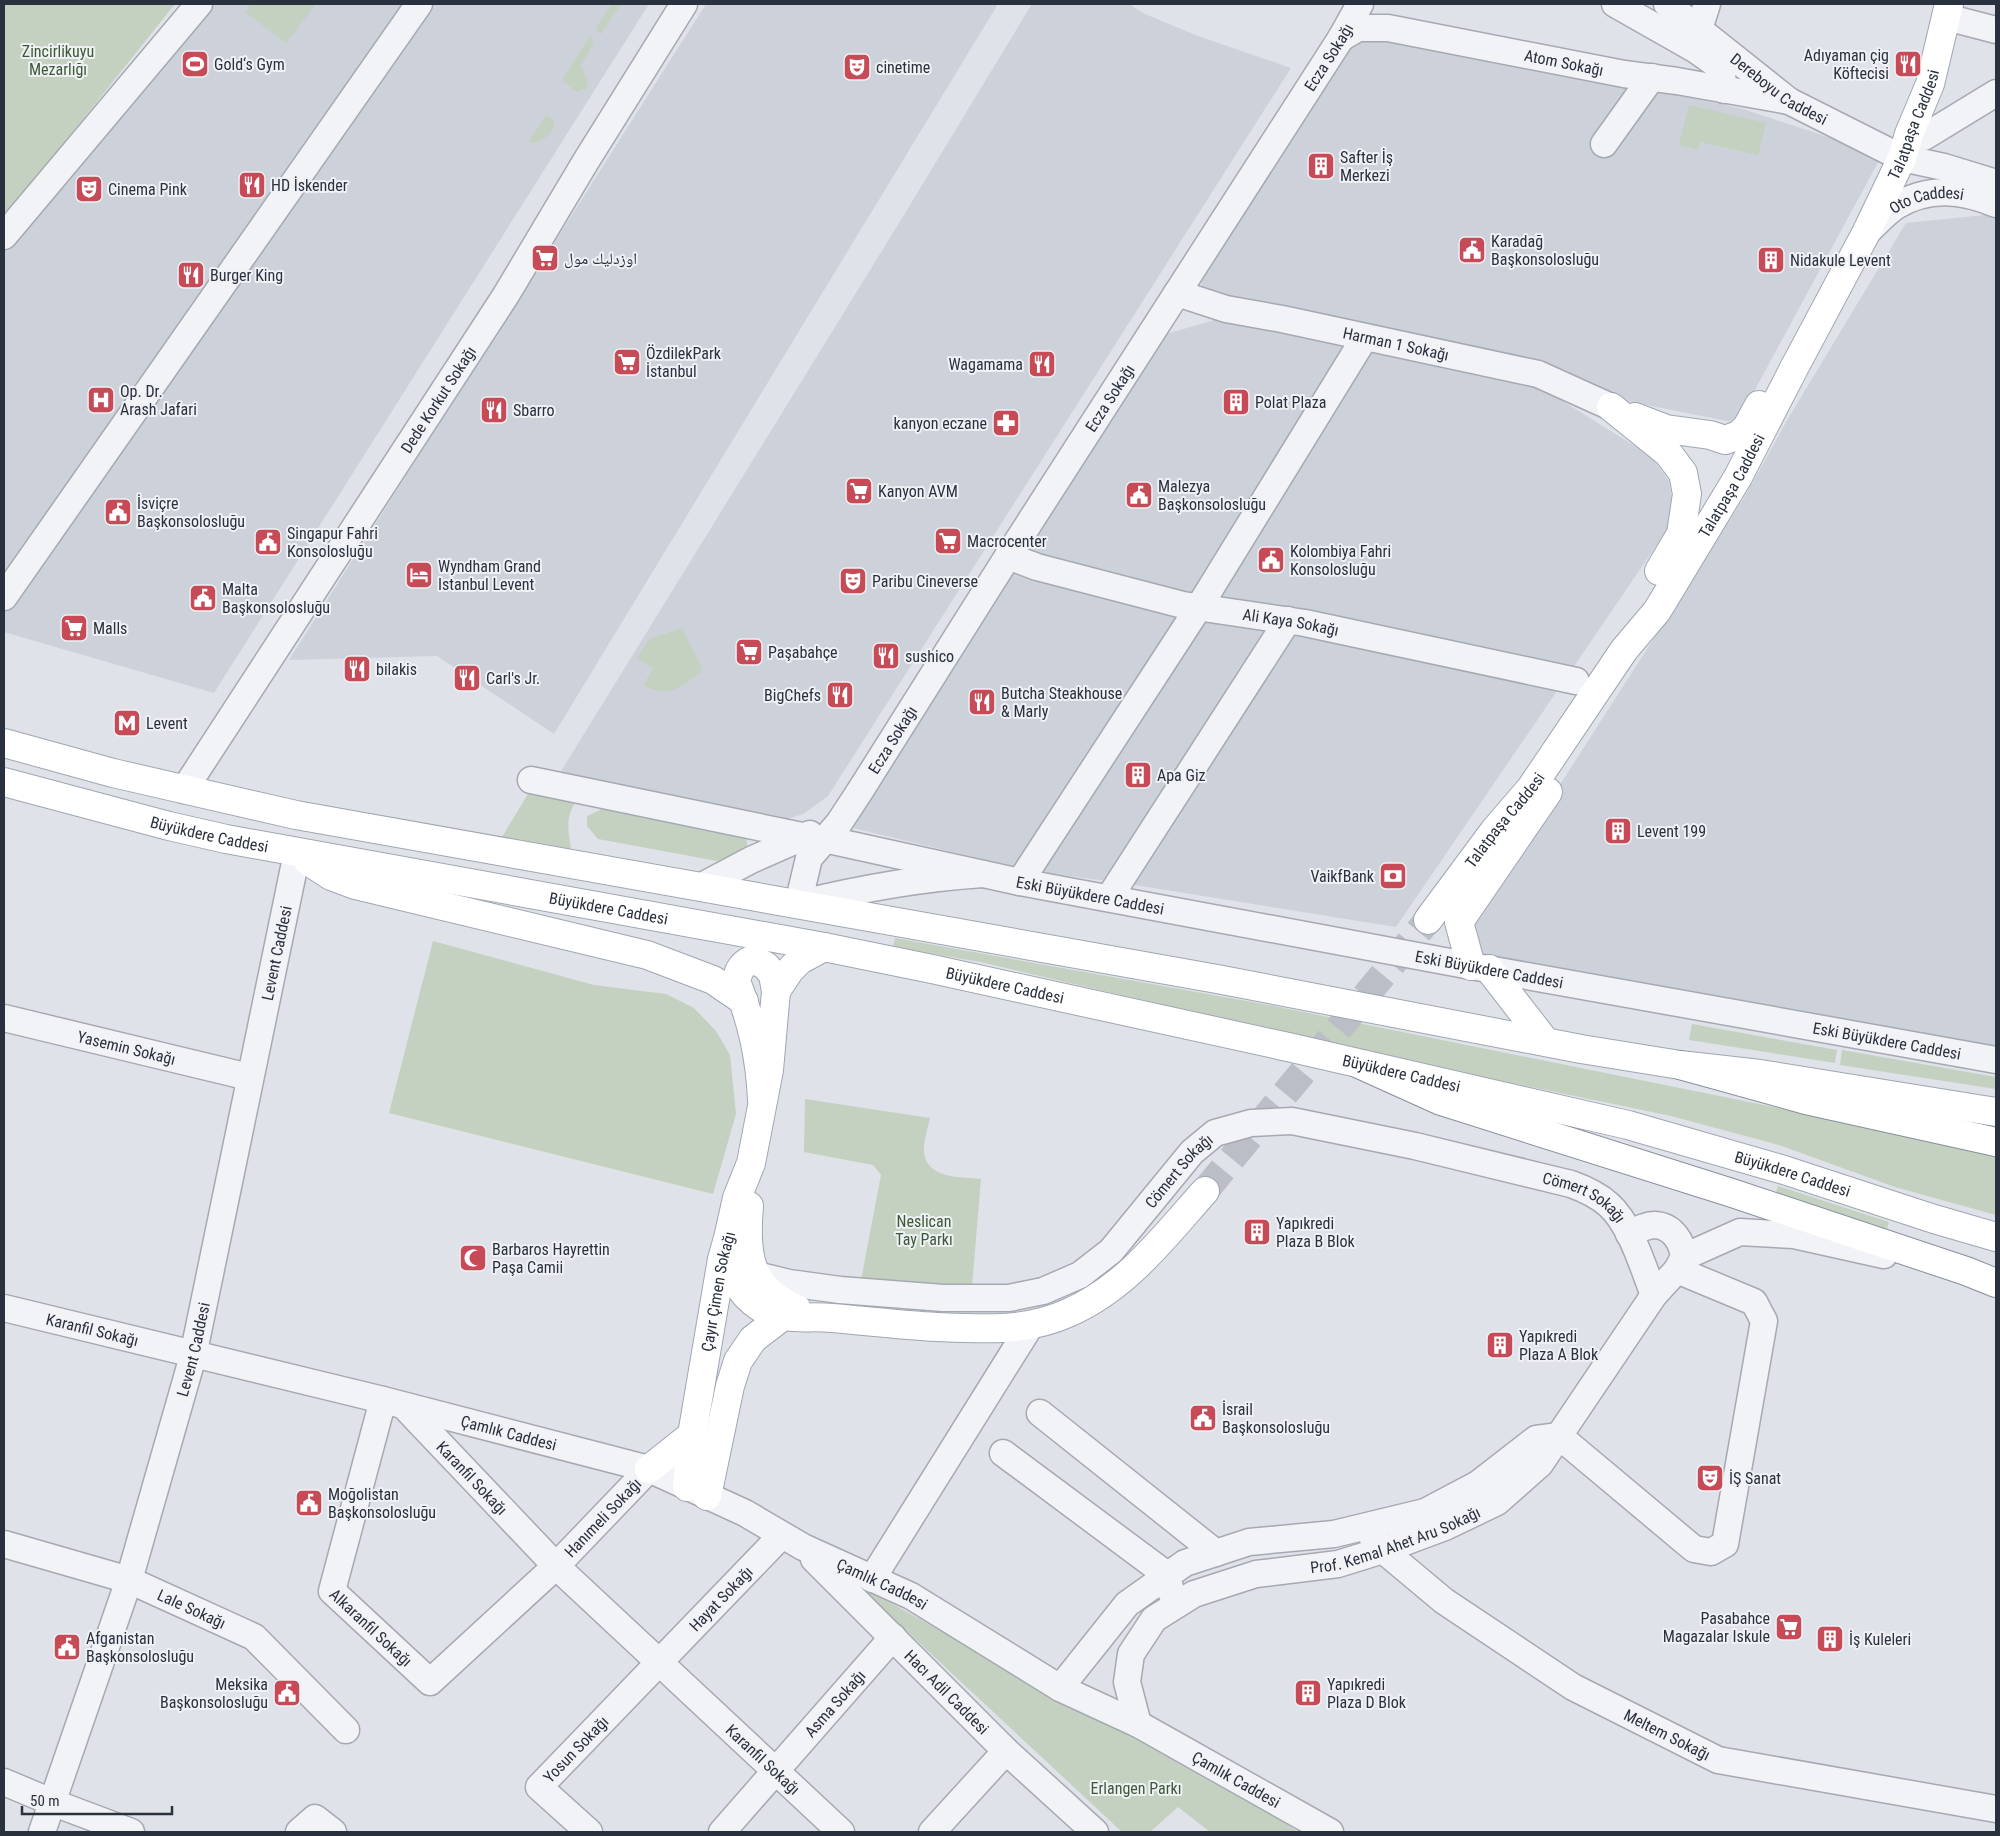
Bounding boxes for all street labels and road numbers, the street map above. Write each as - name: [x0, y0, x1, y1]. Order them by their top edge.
- street label: Ecza Sokağı: [1300, 20, 1357, 95]
- street label: Atom Sokağı: [1523, 46, 1605, 80]
- street label: Dereboyu Caddesi: [1727, 49, 1831, 129]
- street label: Talatpaşa Caddesi: [1884, 68, 1943, 183]
- street label: Oto Caddesi: [1886, 183, 1965, 218]
- street label: Harman 1 Sokağı: [1341, 323, 1451, 365]
- street label: Dede Korkut Sokağı: [397, 343, 480, 457]
- street label: Ecza Sokağı: [1081, 361, 1139, 435]
- street label: Talatpaşa Caddesi: [1695, 431, 1769, 541]
- street label: Ali Kaya Sokağı: [1241, 605, 1341, 640]
- street label: Ecza Sokağı: [864, 703, 921, 777]
- street label: Talatpaşa Caddesi: [1461, 769, 1549, 872]
- street label: Büyükdere Caddesi: [148, 812, 270, 856]
- street label: Eski Büyükdere Caddesi: [1014, 872, 1166, 919]
- street label: Büyükdere Caddesi: [548, 889, 669, 929]
- street label: Levent Caddesi: [258, 904, 296, 1002]
- street label: Eski Büyükdere Caddesi: [1414, 947, 1565, 992]
- street label: Büyükdere Caddesi: [944, 963, 1066, 1008]
- street label: Eski Büyükdere Caddesi: [1811, 1018, 1962, 1064]
- street label: Yasemin Sokağı: [75, 1027, 177, 1069]
- street label: Büyükdere Caddesi: [1341, 1051, 1462, 1096]
- street label: Cömert Sokağı: [1141, 1130, 1217, 1212]
- street label: Büyükdere Caddesi: [1732, 1147, 1853, 1201]
- street label: Cömert Sokağı: [1541, 1168, 1630, 1226]
- street label: Çayır Çimen Sokağı: [697, 1230, 739, 1353]
- street label: Levent Caddesi: [173, 1301, 214, 1399]
- street label: Karanfil Sokağı: [44, 1310, 140, 1350]
- street label: Çamlık Caddesi: [459, 1412, 559, 1455]
- street label: Karanfil Sokağı: [432, 1437, 511, 1519]
- street label: Hanımeli Sokağı: [561, 1474, 645, 1561]
- street label: Prof. Kemal Ahet Aru Sokağı: [1309, 1503, 1483, 1577]
- street label: Çamlık Caddesi: [834, 1555, 931, 1614]
- street label: Hayat Sokağı: [685, 1562, 757, 1635]
- street label: Lale Sokağı: [154, 1585, 229, 1633]
- street label: Alkaranfil Sokağı: [325, 1585, 416, 1671]
- street label: Hacı Adil Caddesi: [900, 1646, 993, 1739]
- street label: Asma Sokağı: [801, 1666, 870, 1741]
- street label: Meltem Sokağı: [1621, 1705, 1713, 1765]
- street label: Yosun Sokağı: [540, 1712, 612, 1787]
- street label: Karanfil Sokağı: [722, 1721, 804, 1799]
- street label: Çamlık Caddesi: [1189, 1747, 1283, 1812]

